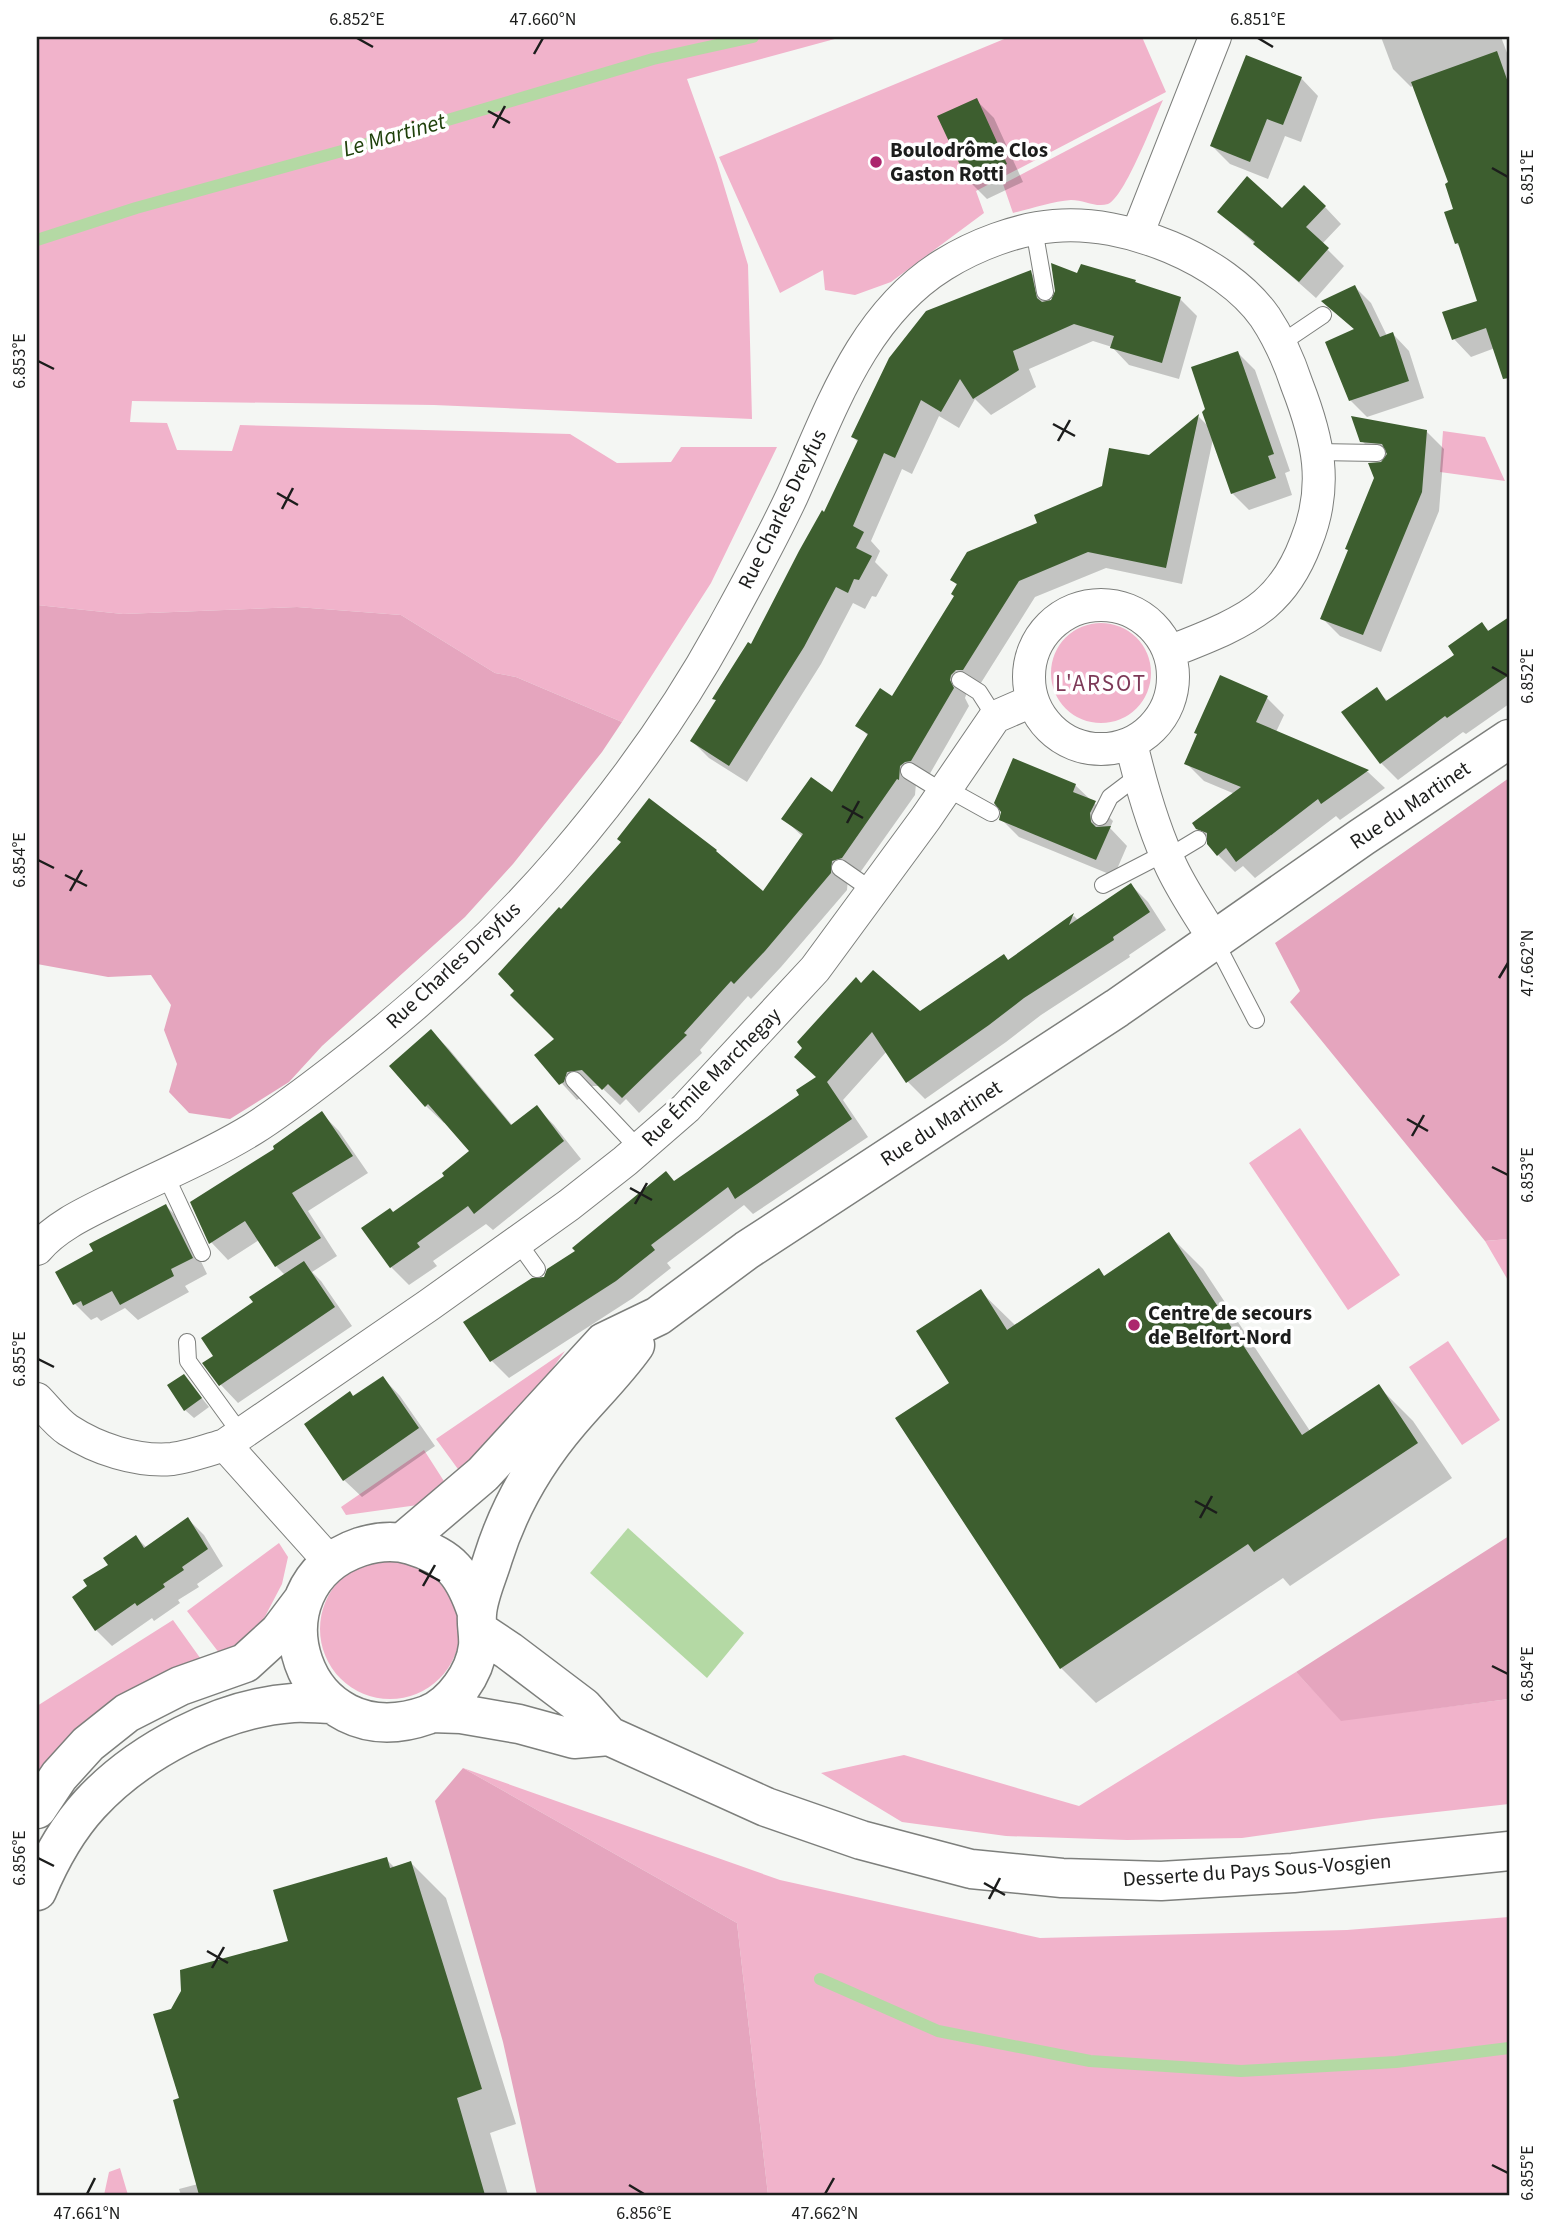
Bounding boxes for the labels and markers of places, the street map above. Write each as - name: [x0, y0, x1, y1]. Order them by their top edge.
- place label: Boulodrôme Clos Gaston Rotti: [890, 135, 1048, 189]
- marker: Boulodrôme Clos Gaston Rotti: [868, 154, 884, 170]
- place label: Centre de secours de Belfort-Nord: [1148, 1298, 1312, 1352]
- marker: Centre de secours de Belfort-Nord: [1126, 1317, 1142, 1333]

